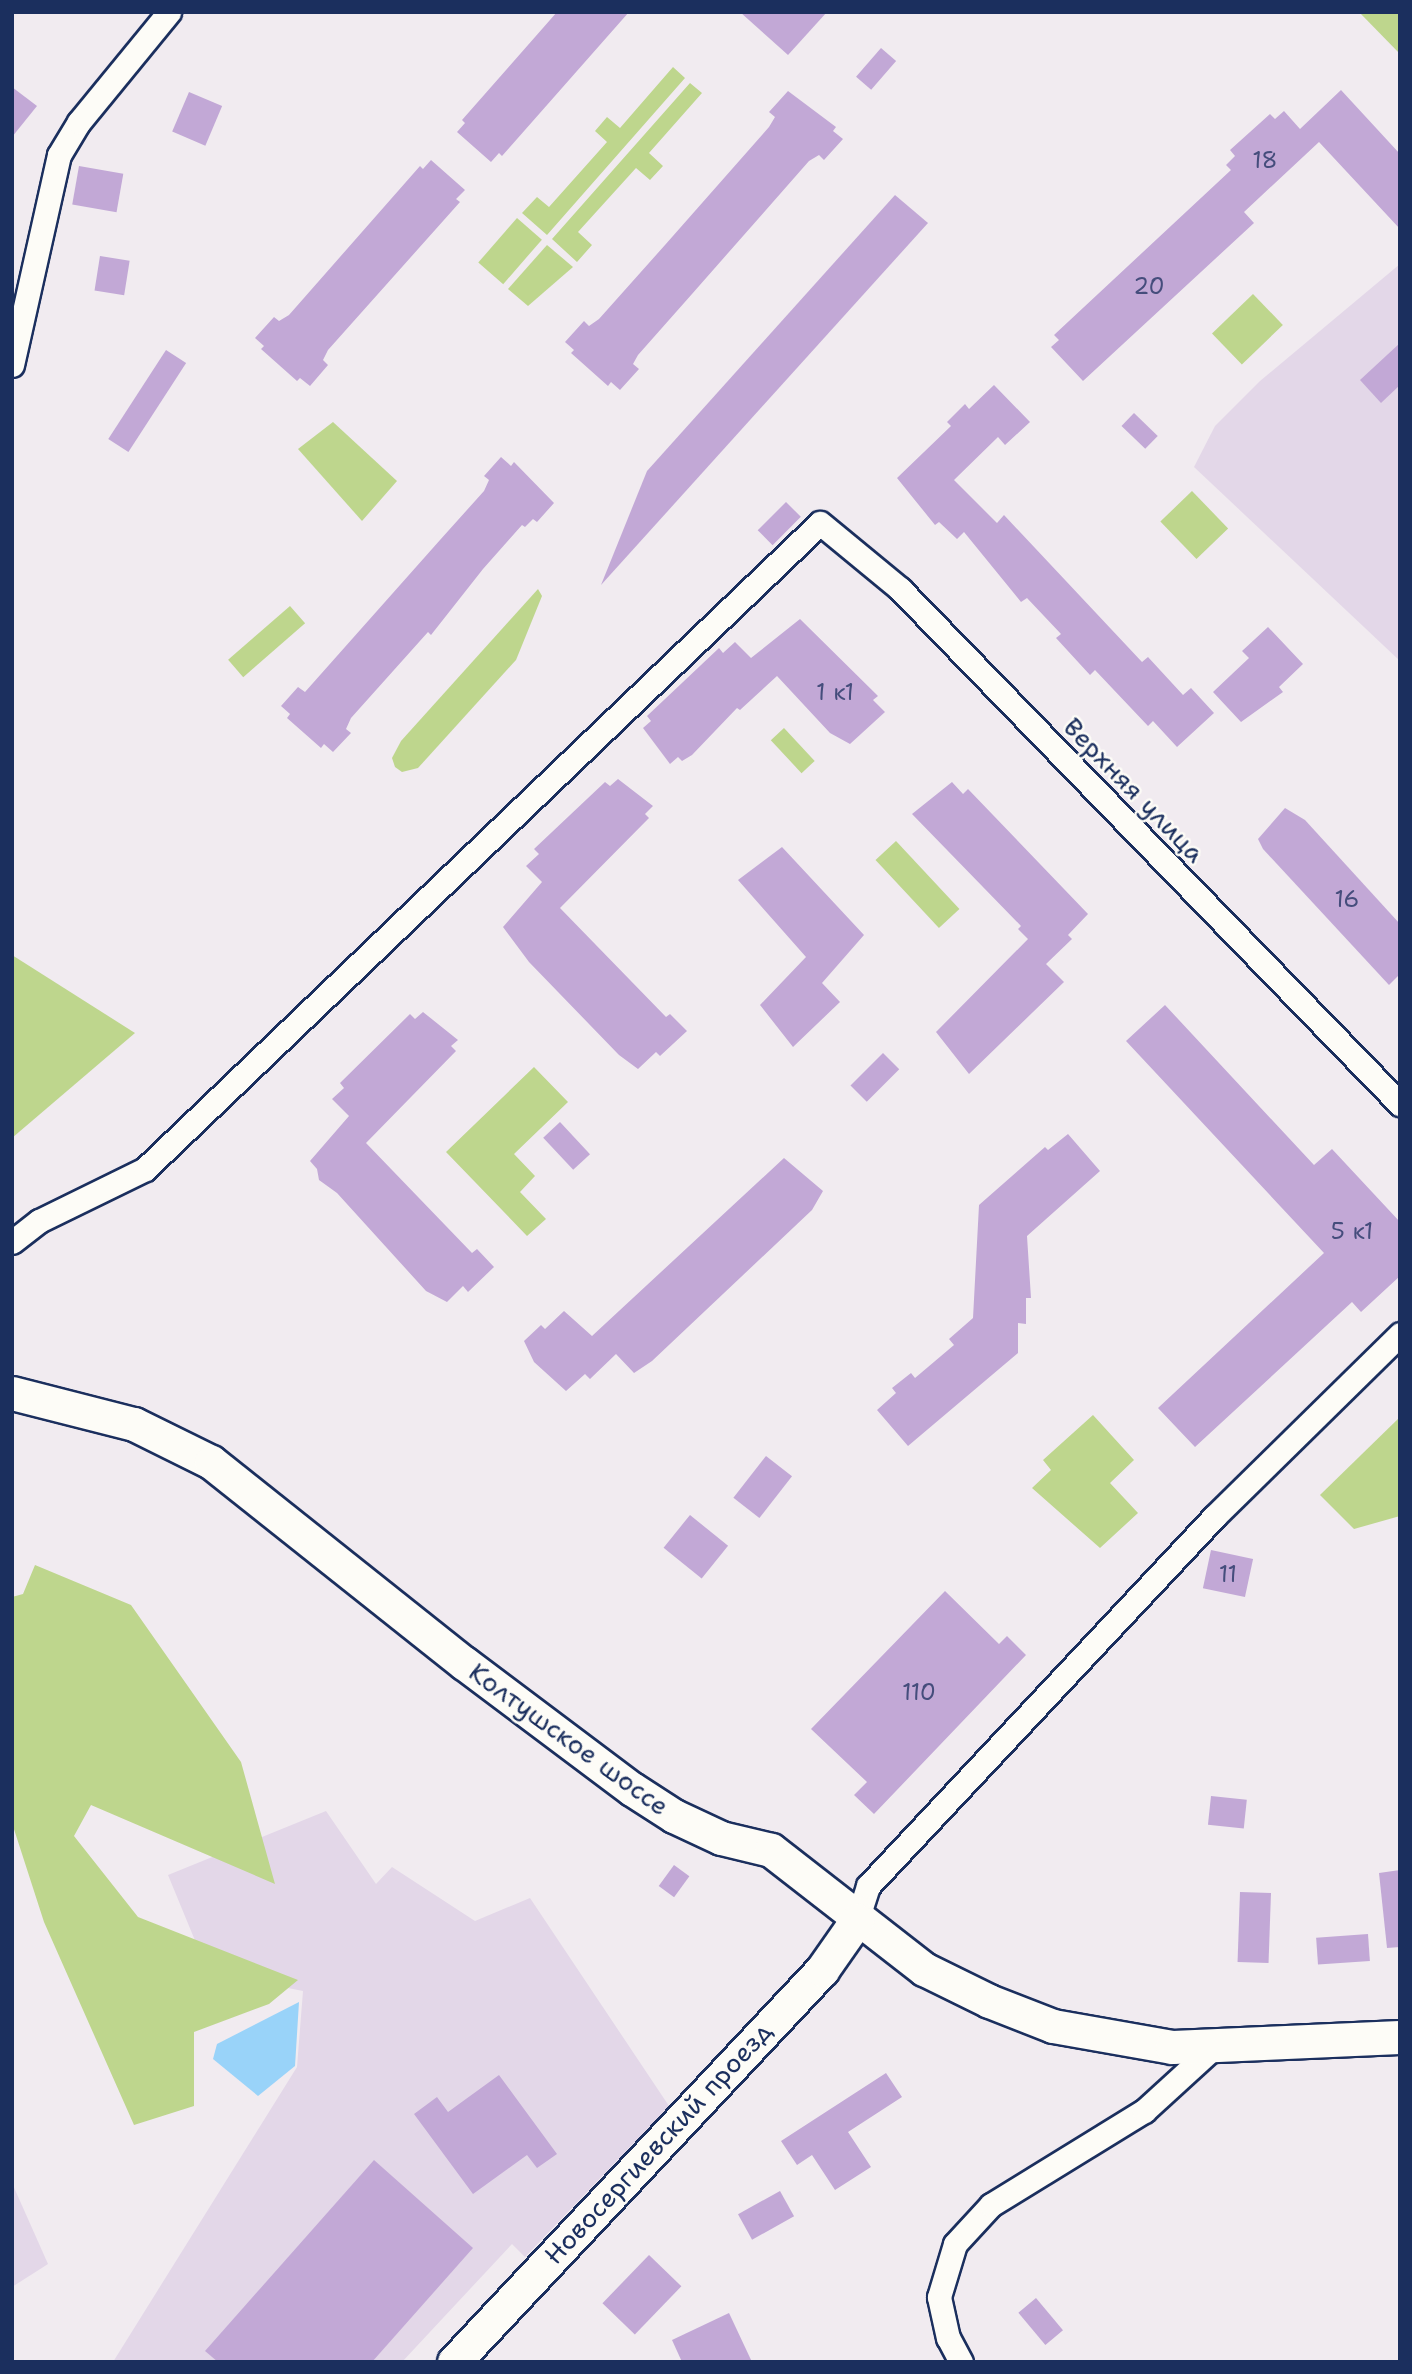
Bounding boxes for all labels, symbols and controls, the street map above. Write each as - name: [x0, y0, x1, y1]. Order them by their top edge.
- house number: 18: [1252, 146, 1278, 174]
- house number: 20: [1133, 272, 1165, 300]
- house number: 1 к1: [816, 678, 854, 706]
- street label: Верхняя улица: [1057, 711, 1211, 869]
- house number: 16: [1335, 885, 1359, 913]
- house number: 5 к1: [1331, 1217, 1373, 1245]
- house number: 11: [1219, 1560, 1237, 1588]
- street label: Колтушское шоссе: [463, 1656, 675, 1822]
- house number: 110: [902, 1678, 936, 1706]
- street label: Новосергиевский проезд: [538, 2015, 778, 2271]

